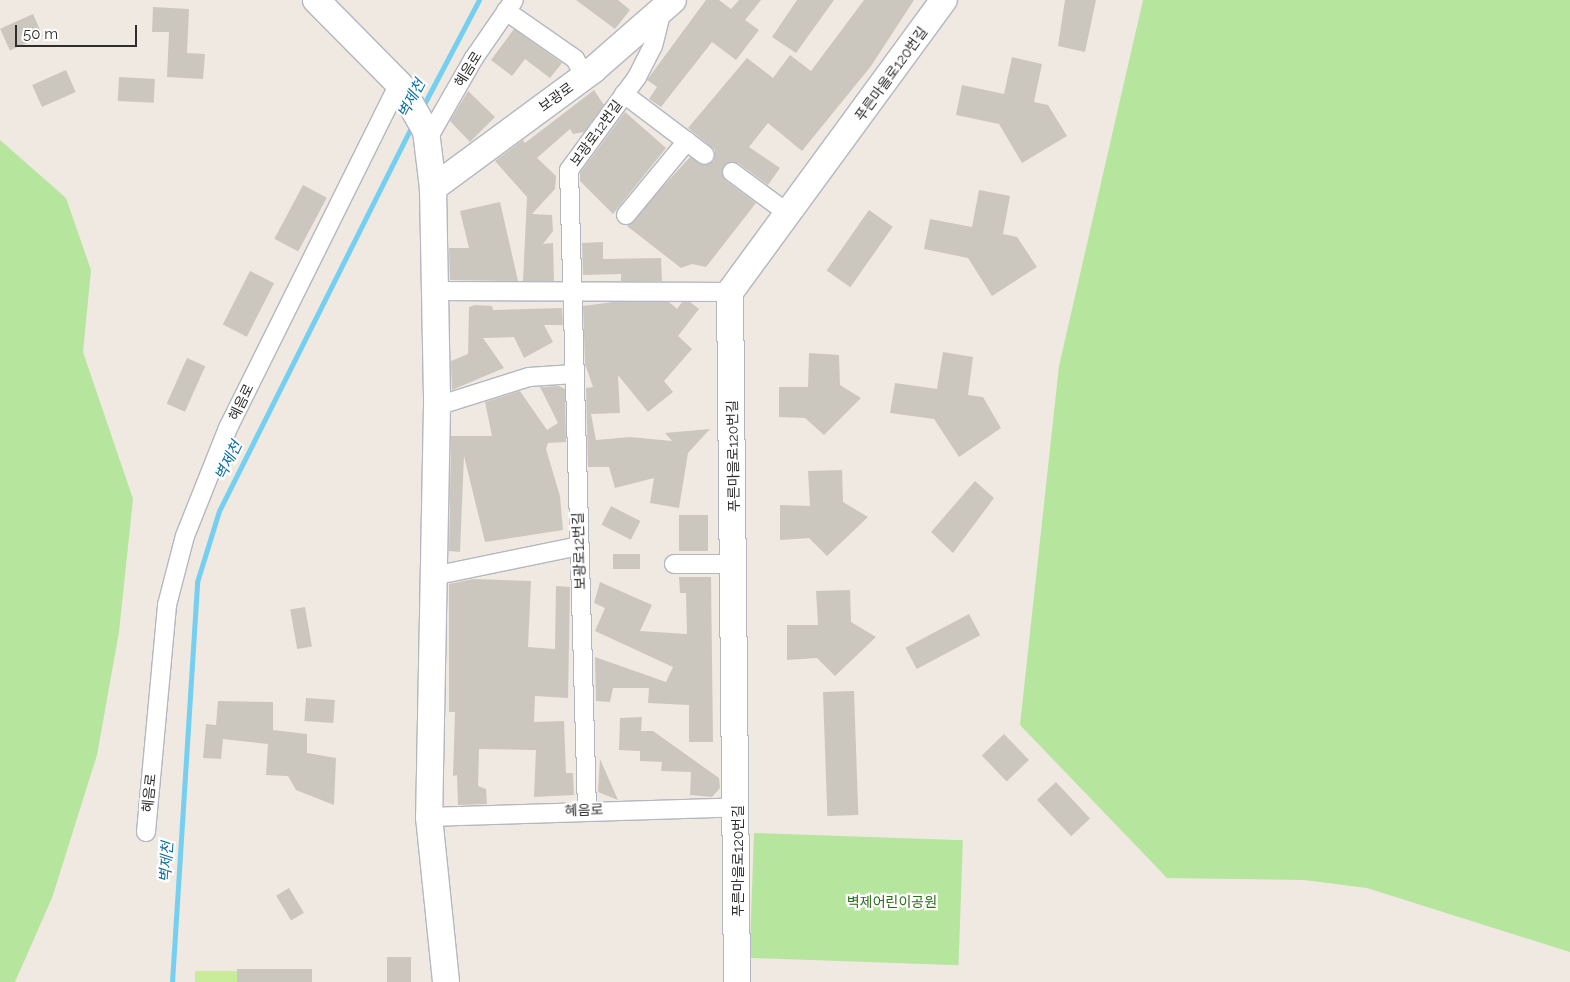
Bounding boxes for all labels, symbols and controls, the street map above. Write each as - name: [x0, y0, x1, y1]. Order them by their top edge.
- scale bar: [18, 15, 140, 47]
- street label: 푸른마을로120번길: [851, 24, 931, 124]
- text: 50 m: [23, 25, 58, 43]
- street label: 혜음로: [451, 48, 485, 90]
- water label: 벽제천: [394, 76, 430, 122]
- street label: 보광로: [535, 79, 577, 115]
- street label: 보광로12번길: [566, 97, 626, 169]
- street label: 혜음로: [225, 381, 257, 423]
- street label: 푸른마을로120번길: [724, 400, 742, 512]
- water label: 벽제천: [212, 438, 246, 484]
- street label: 보광로12번길: [569, 512, 589, 590]
- street label: 혜음로: [139, 773, 159, 813]
- street label: 혜음로: [564, 801, 604, 819]
- street label: 푸른마을로120번길: [730, 805, 746, 917]
- water label: 벽제천: [157, 841, 177, 883]
- park label: 벽제어린이공원: [847, 894, 937, 910]

